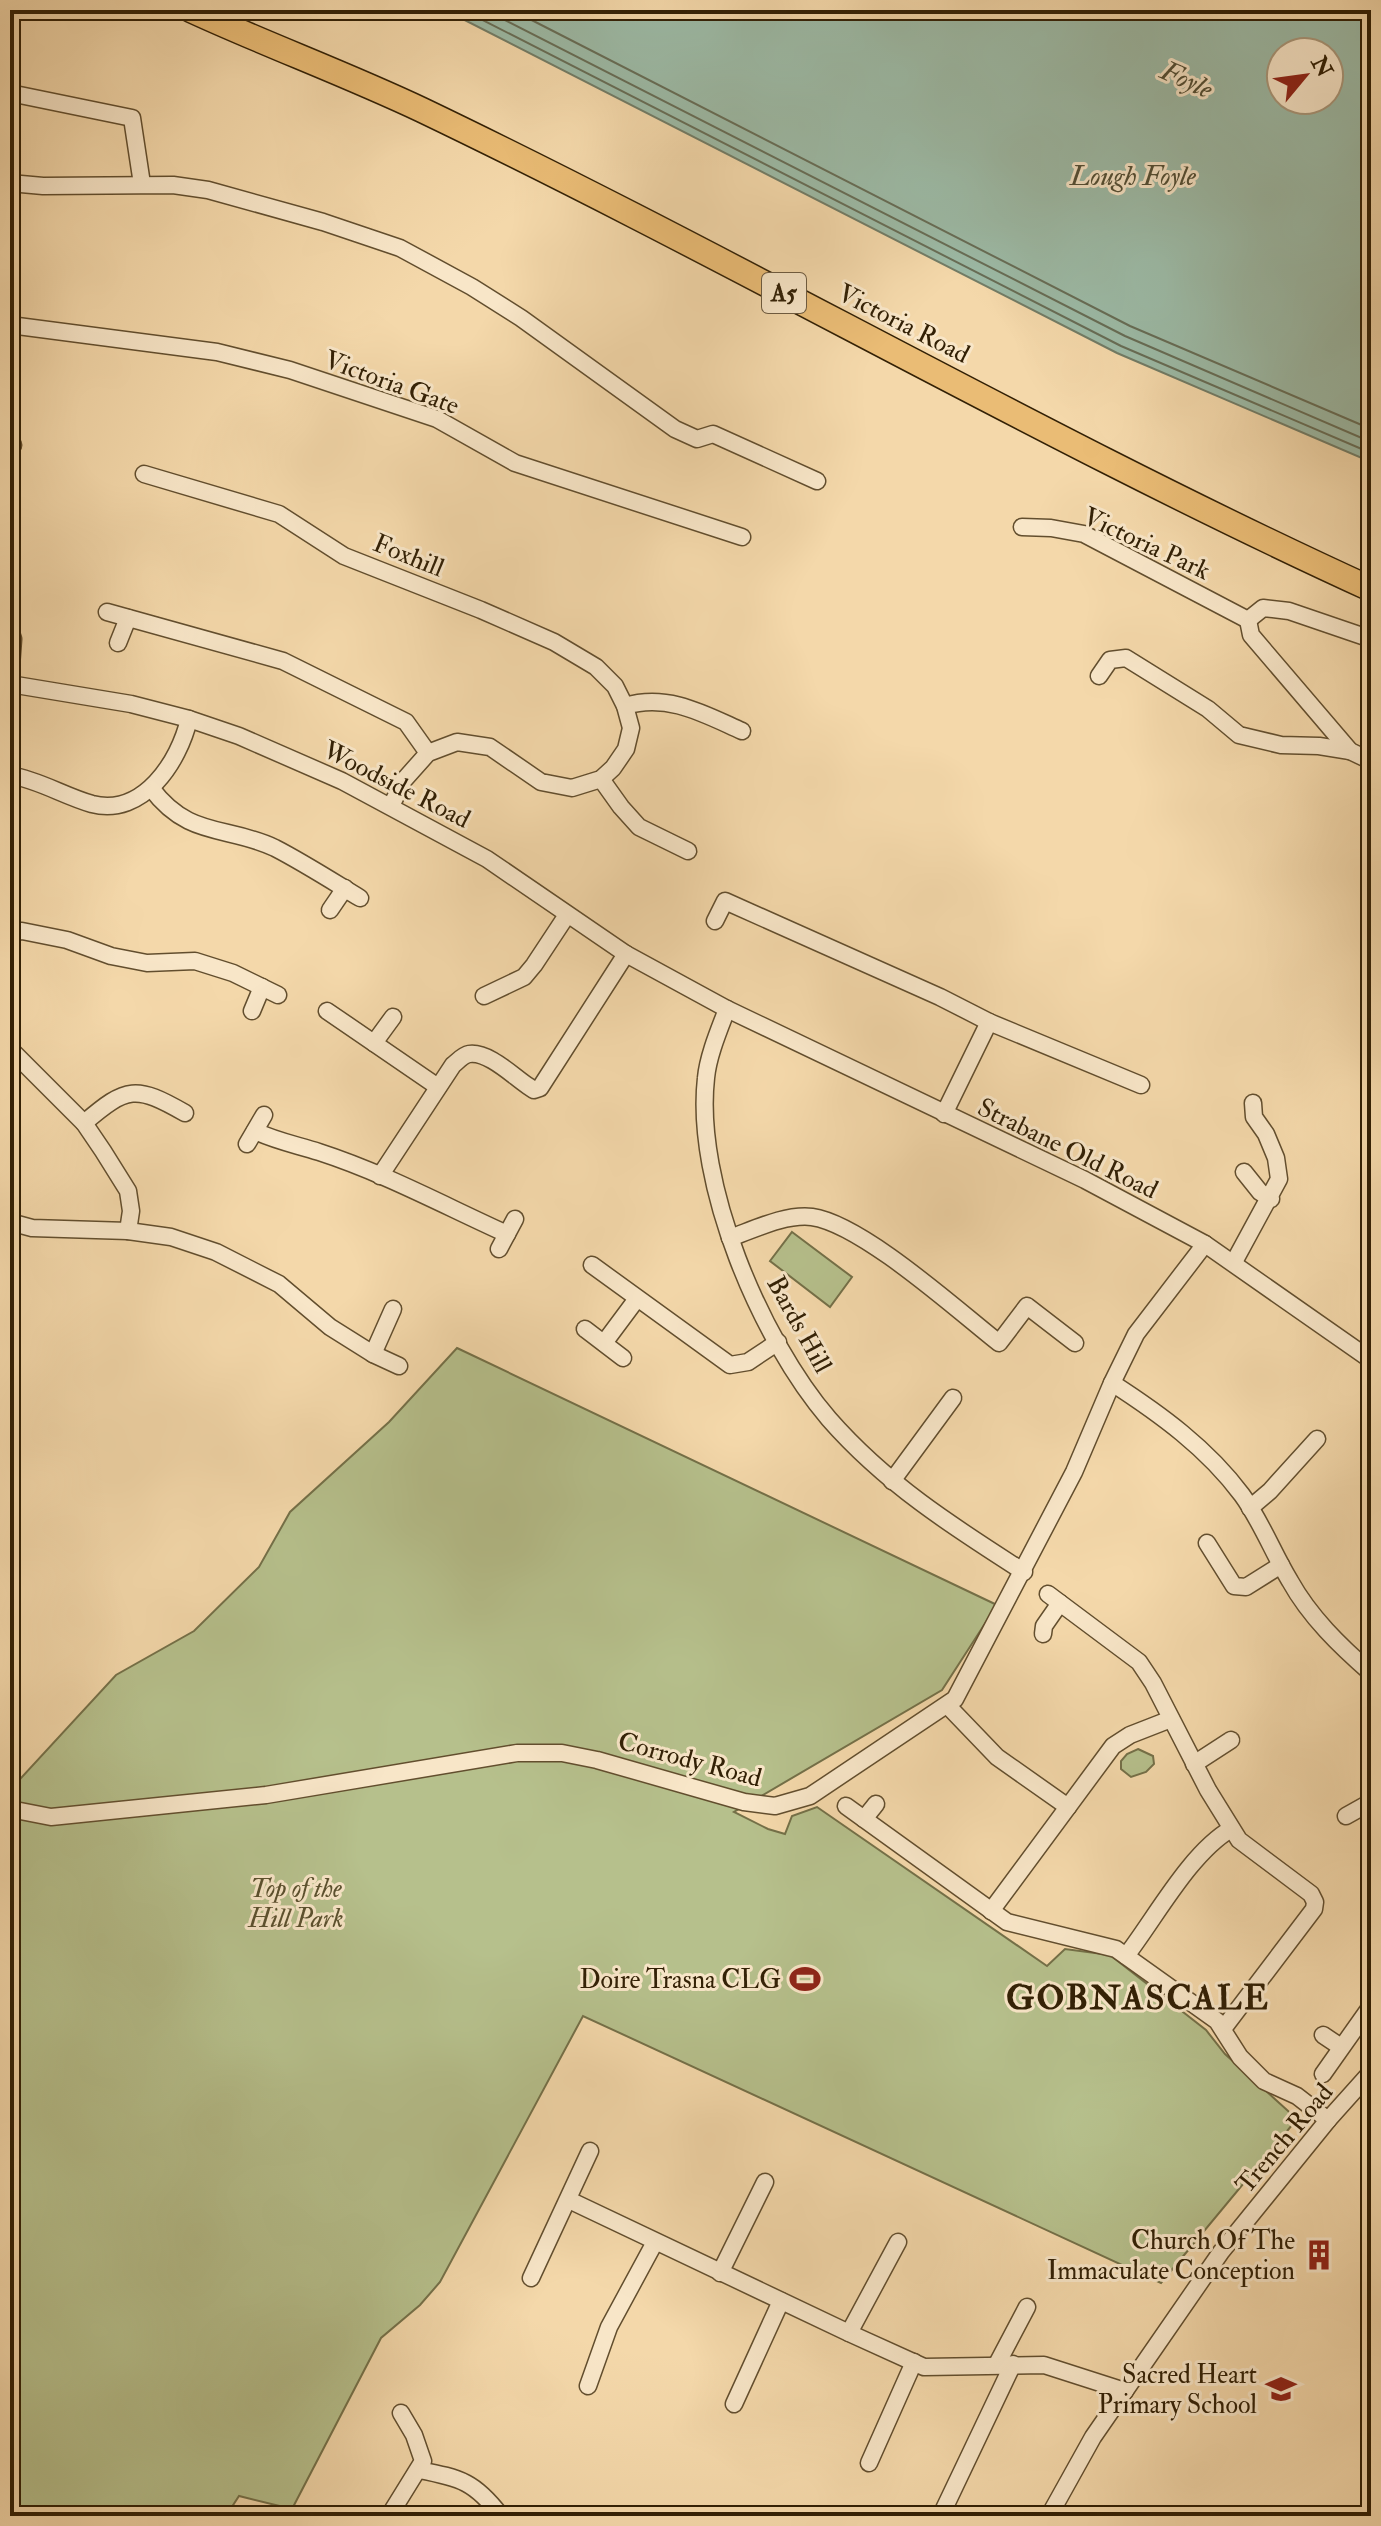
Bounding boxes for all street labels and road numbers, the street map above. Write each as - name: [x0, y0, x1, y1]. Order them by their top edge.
- road number: A5: [762, 273, 806, 313]
- street label: Victoria Road: [832, 277, 975, 371]
- street label: Victoria Gate: [320, 344, 464, 422]
- street label: Victoria Park: [1078, 501, 1216, 587]
- street label: Foxhill: [369, 527, 449, 585]
- street label: Woodside Road: [317, 734, 476, 836]
- street label: Strabane Old Road: [972, 1091, 1163, 1206]
- street label: Bards Hill: [759, 1270, 839, 1379]
- street label: Corrody Road: [614, 1725, 765, 1795]
- street label: Trench Road: [1229, 2077, 1340, 2200]

